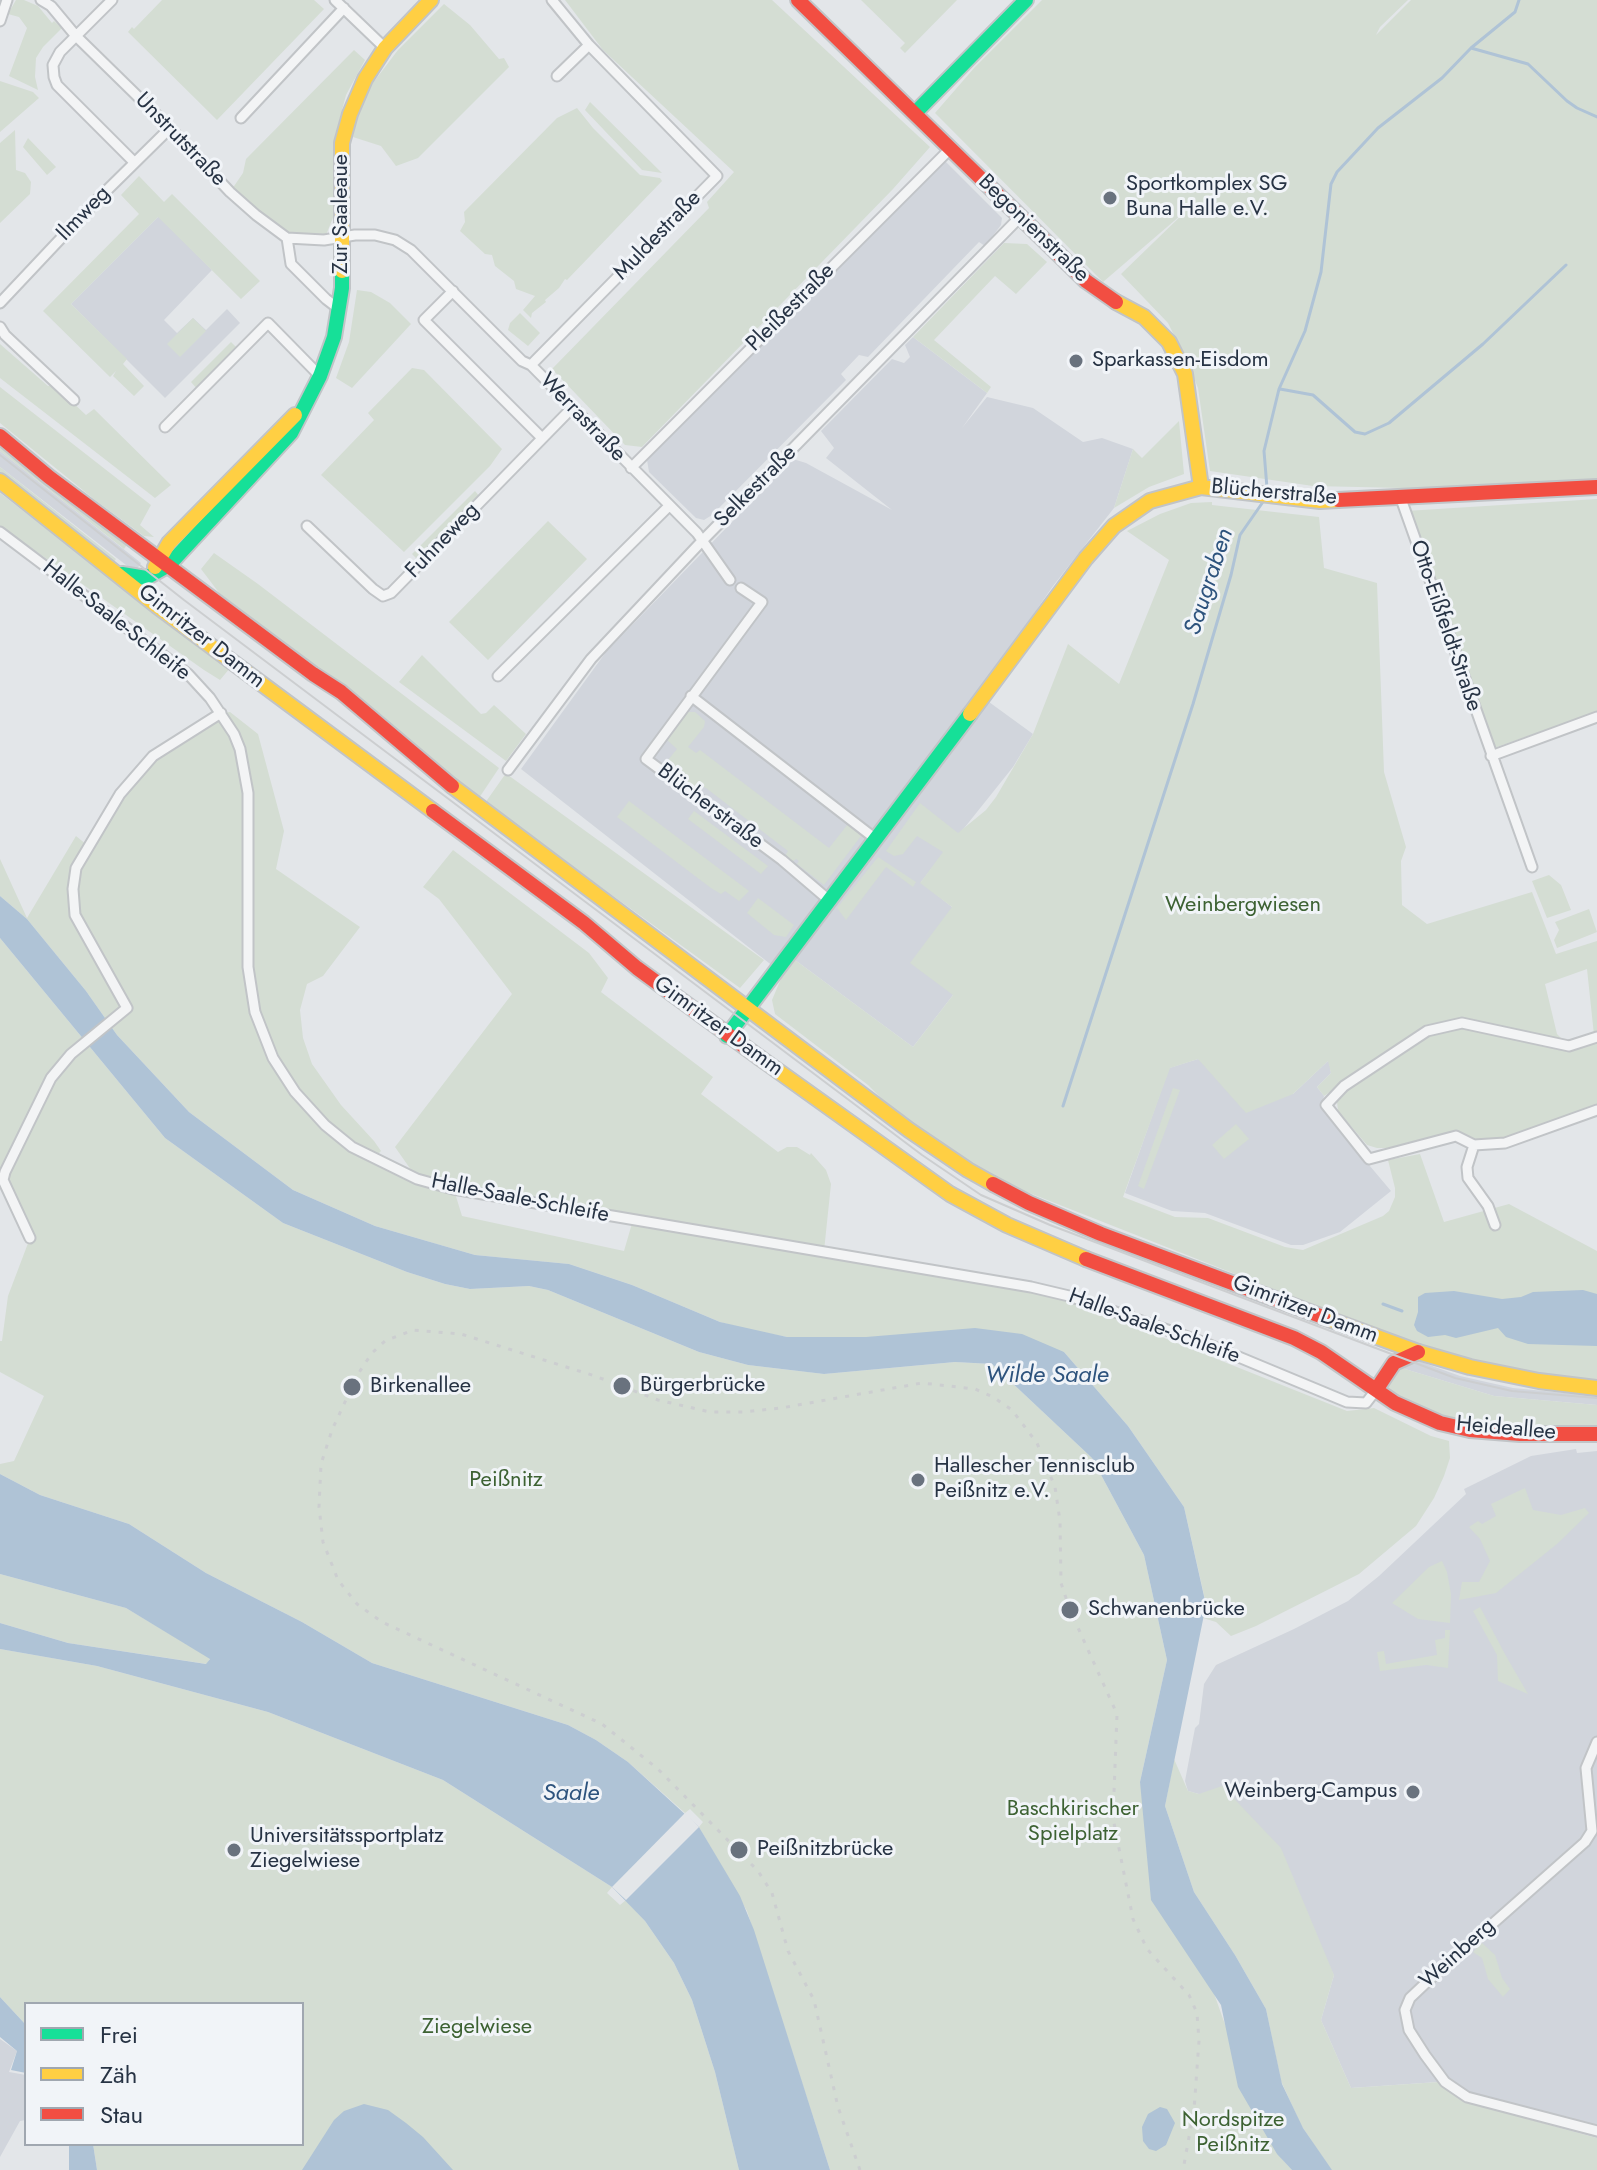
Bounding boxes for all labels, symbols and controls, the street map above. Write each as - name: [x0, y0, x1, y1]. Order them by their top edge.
- street label: Unstrutstraße: [129, 88, 231, 192]
- street label: Zur Saaleaue: [329, 154, 355, 274]
- street label: Begonienstraße: [972, 169, 1094, 289]
- place label: Sportkomplex SG Buna Halle e.V.: [1126, 172, 1288, 224]
- street label: Ilmweg: [52, 181, 116, 247]
- street label: Muldestraße: [609, 186, 707, 286]
- marker: Sportkomplex SG Buna Halle e.V.: [1101, 189, 1119, 207]
- street label: Pleißestraße: [741, 258, 841, 358]
- place label: Sparkassen-Eisdom: [1092, 348, 1269, 374]
- marker: Sparkassen-Eisdom: [1067, 352, 1085, 370]
- street label: Werrastraße: [533, 368, 631, 468]
- street label: Selkestraße: [709, 440, 803, 534]
- street label: Blücherstraße: [1210, 474, 1338, 512]
- street label: Fuhneweg: [401, 498, 485, 584]
- water label: Saugraben: [1179, 525, 1241, 639]
- street label: Otto-Eißfeldt-Straße: [1403, 537, 1487, 715]
- street label: Halle-Saale-Schleife: [37, 555, 195, 687]
- street label: Gimritzer Damm: [132, 579, 270, 695]
- street label: Blücherstraße: [652, 759, 768, 855]
- park label: Weinbergwiesen: [1165, 893, 1321, 919]
- street label: Gimritzer Damm: [648, 971, 788, 1083]
- street label: Halle-Saale-Schleife: [429, 1169, 611, 1229]
- street label: Gimritzer Damm: [1229, 1270, 1381, 1350]
- street label: Halle-Saale-Schleife: [1065, 1284, 1243, 1370]
- water label: Wilde Saale: [985, 1362, 1109, 1390]
- place label: Bürgerbrücke: [640, 1373, 765, 1399]
- place label: Birkenallee: [370, 1374, 471, 1400]
- marker: Bürgerbrücke: [611, 1375, 633, 1397]
- marker: Birkenallee: [341, 1376, 363, 1398]
- street label: Heideallee: [1455, 1411, 1557, 1447]
- place label: Hallescher Tennisclub Peißnitz e.V.: [934, 1454, 1135, 1506]
- park label: Peißnitz: [469, 1468, 543, 1494]
- marker: Hallescher Tennisclub Peißnitz e.V.: [909, 1471, 927, 1489]
- place label: Schwanenbrücke: [1088, 1597, 1245, 1623]
- marker: Schwanenbrücke: [1059, 1599, 1081, 1621]
- place label: Weinberg-Campus: [1224, 1779, 1397, 1805]
- water label: Saale: [543, 1780, 599, 1808]
- marker: Weinberg-Campus: [1404, 1783, 1422, 1801]
- park label: Baschkirischer Spielplatz: [1007, 1797, 1139, 1848]
- place label: Universitätssportplatz Ziegelwiese: [250, 1824, 444, 1876]
- place label: Peißnitzbrücke: [757, 1837, 893, 1863]
- marker: Peißnitzbrücke: [728, 1839, 750, 1861]
- marker: Universitätssportplatz Ziegelwiese: [225, 1841, 243, 1859]
- street label: Weinberg: [1415, 1913, 1501, 1995]
- legend: [24, 2002, 304, 2146]
- park label: Ziegelwiese: [422, 2015, 532, 2041]
- text: Frei: [100, 2017, 138, 2052]
- text: Zäh: [100, 2057, 137, 2092]
- text: Stau: [100, 2097, 143, 2132]
- park label: Nordspitze Peißnitz: [1182, 2108, 1284, 2160]

